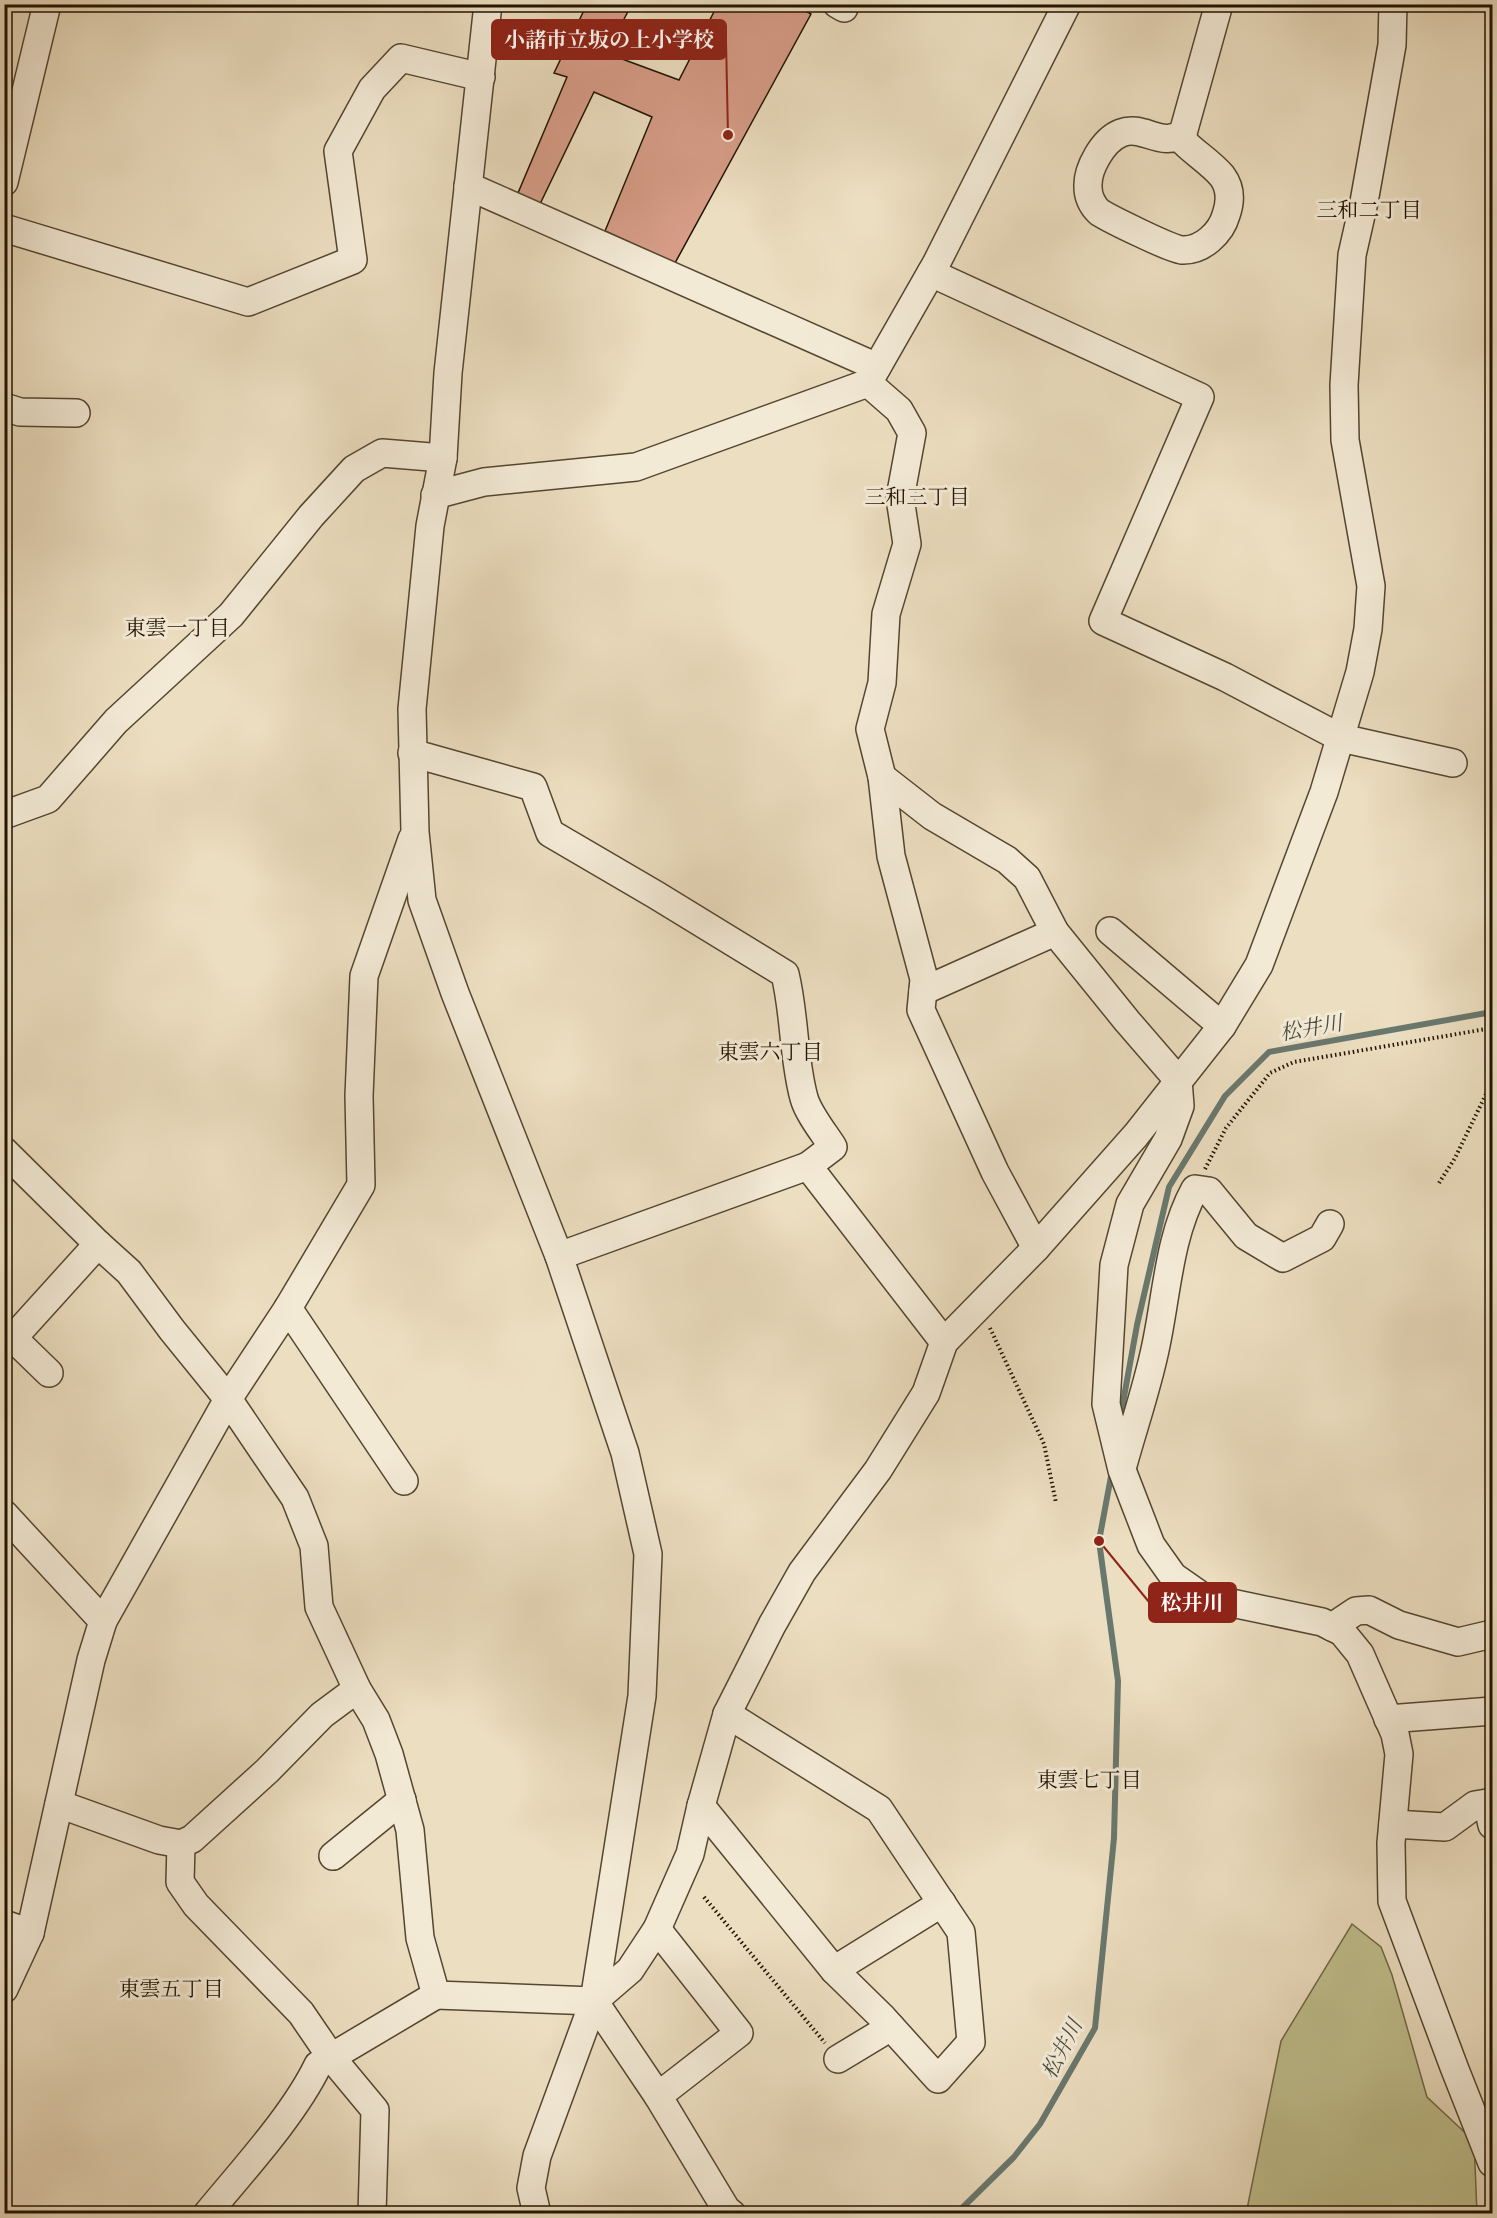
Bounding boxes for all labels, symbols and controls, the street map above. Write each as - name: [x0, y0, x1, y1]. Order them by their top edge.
- callout: 小諸市立坂の上小学校: [492, 20, 726, 59]
- text: 小諸市立坂の上小学校: [504, 28, 714, 52]
- district label: 三和二丁目: [1317, 198, 1422, 222]
- district label: 三和三丁目: [865, 485, 970, 509]
- district label: 東雲一丁目: [125, 616, 230, 640]
- water label: 松井川: [1278, 1010, 1346, 1045]
- district label: 東雲六丁目: [718, 1040, 823, 1064]
- callout: 松井川: [1149, 1583, 1236, 1622]
- text: 松井川: [1161, 1591, 1224, 1615]
- district label: 東雲七丁目: [1037, 1768, 1142, 1792]
- district label: 東雲五丁目: [119, 1977, 224, 2001]
- water label: 松井川: [1037, 2014, 1088, 2083]

